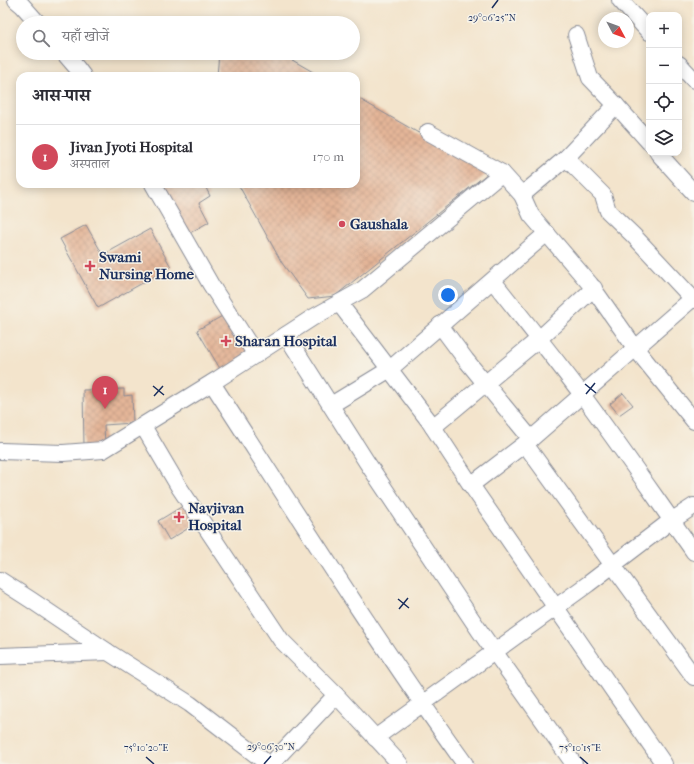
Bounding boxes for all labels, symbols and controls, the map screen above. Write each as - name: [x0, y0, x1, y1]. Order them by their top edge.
- text: 29°06'25"N: [468, 12, 516, 24]
- north arrow: [598, 12, 634, 48]
- map controls: [646, 12, 682, 156]
- button: +: [646, 12, 682, 48]
- search box: [16, 16, 360, 60]
- icon: search: [30, 27, 52, 49]
- text: यहाँ खोजें: [62, 27, 109, 45]
- button: −: [646, 48, 682, 84]
- button: locate: [646, 84, 682, 120]
- text: आस-पास: [32, 85, 91, 105]
- button: layers: [646, 120, 682, 156]
- text: Jivan Jyoti Hospital: [70, 138, 193, 156]
- text: 1: [43, 149, 47, 164]
- text: 170 m: [312, 149, 344, 164]
- text: अस्पताल: [70, 156, 110, 171]
- place label: Gaushala: [350, 215, 409, 233]
- marker: Gaushala: [337, 219, 347, 229]
- place label: Swami Nursing Home: [99, 248, 194, 283]
- marker: Swami Nursing Home: [84, 260, 96, 272]
- your location: [438, 285, 458, 305]
- place label: Sharan Hospital: [235, 332, 338, 350]
- marker: Sharan Hospital: [220, 335, 232, 347]
- pin: 1: [92, 376, 118, 409]
- place label: Navjivan Hospital: [188, 499, 245, 534]
- marker: Navjivan Hospital: [173, 511, 185, 523]
- text: 29°06'30"N: [247, 741, 296, 753]
- text: 75°10'20"E: [124, 742, 168, 754]
- text: 75°10'15"E: [559, 742, 601, 754]

